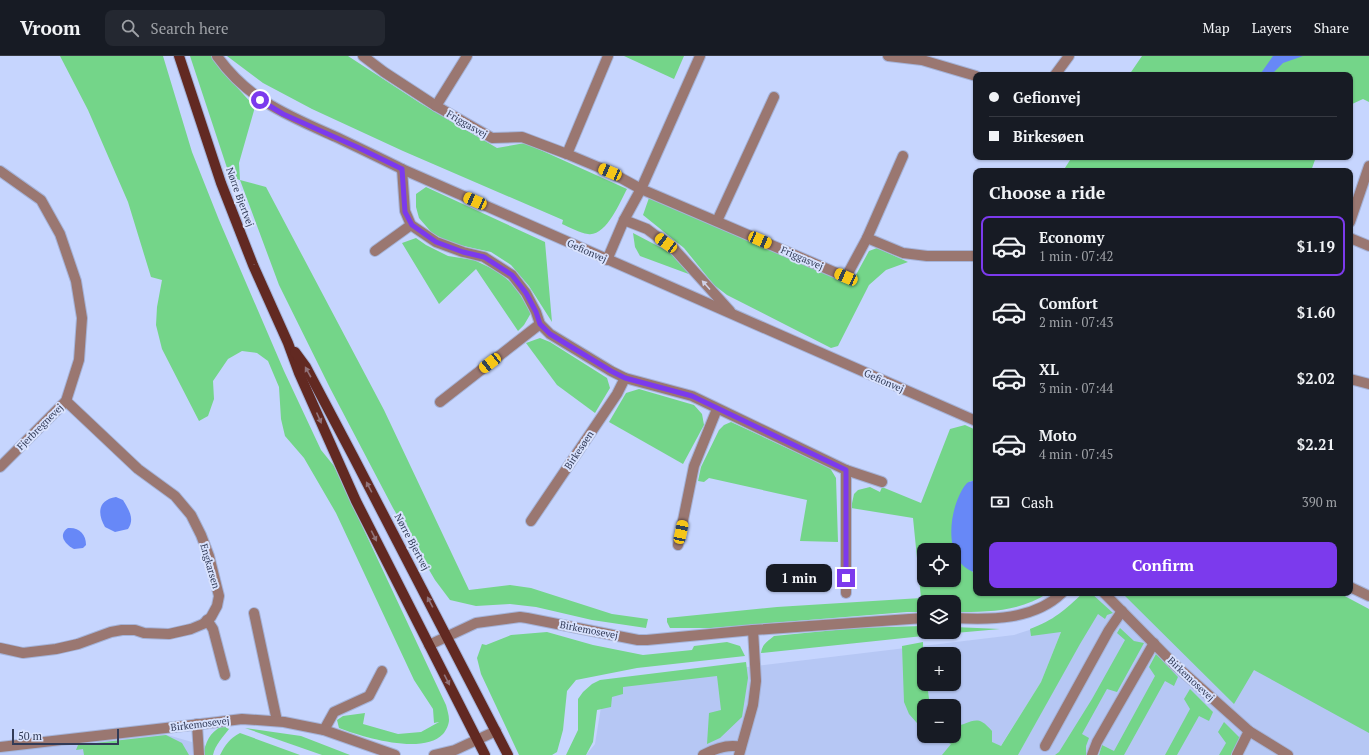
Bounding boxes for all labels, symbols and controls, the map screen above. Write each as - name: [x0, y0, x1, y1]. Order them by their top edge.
- search box: [105, 10, 385, 46]
- text: Vroom: [20, 15, 81, 40]
- icon: search: [119, 17, 141, 39]
- text: Search here: [151, 18, 229, 38]
- text: Map: [1203, 18, 1230, 37]
- text: Layers: [1252, 18, 1292, 37]
- text: Share: [1314, 18, 1349, 37]
- text: Gefionvej: [1013, 87, 1081, 107]
- route start: [251, 91, 269, 109]
- street label: Friggasvej: [444, 107, 490, 141]
- text: Birkesøen: [1013, 126, 1084, 146]
- car: [597, 162, 623, 182]
- street label: Nørre Bjertvej: [223, 165, 257, 229]
- text: Choose a ride: [989, 180, 1105, 204]
- car: [462, 191, 488, 211]
- text: Economy: [1039, 227, 1104, 247]
- icon: car: [991, 228, 1027, 264]
- car: [747, 230, 773, 250]
- car: [653, 231, 679, 255]
- street label: Gefionvej: [565, 236, 609, 266]
- text: $1.19: [1297, 236, 1335, 256]
- street label: Friggasvej: [779, 243, 825, 273]
- text: 1 min · 07:42: [1039, 247, 1113, 265]
- car: [833, 267, 859, 287]
- one-way arrow: [702, 280, 711, 290]
- text: Comfort: [1039, 293, 1098, 313]
- icon: car: [991, 294, 1027, 330]
- text: $1.60: [1297, 302, 1335, 322]
- text: 2 min · 07:43: [1039, 313, 1113, 331]
- car: [477, 351, 503, 375]
- text: XL: [1039, 359, 1059, 379]
- icon: car: [991, 360, 1027, 396]
- one-way arrow: [305, 366, 312, 378]
- street label: Gefionvej: [862, 366, 906, 396]
- text: $2.02: [1297, 368, 1335, 388]
- text: 3 min · 07:44: [1039, 379, 1113, 397]
- street label: Fjerbregnevej: [14, 401, 66, 453]
- one-way arrow: [316, 413, 322, 424]
- text: Moto: [1039, 425, 1077, 445]
- icon: car: [991, 426, 1027, 462]
- street label: Birkesøen: [561, 428, 597, 472]
- text: $2.21: [1297, 434, 1335, 454]
- text: 4 min · 07:45: [1039, 445, 1113, 463]
- one-way arrow: [366, 481, 373, 493]
- icon: cash: [989, 491, 1011, 513]
- text: Cash: [1021, 492, 1054, 512]
- text: 390 m: [1302, 493, 1337, 511]
- street label: Nørre Bjertvej: [392, 511, 432, 573]
- car: [673, 519, 689, 545]
- one-way arrow: [371, 530, 377, 542]
- street label: Engkarsen: [197, 542, 223, 590]
- button: Confirm: [989, 542, 1337, 588]
- map controls: [917, 543, 961, 743]
- button: locate: [917, 543, 961, 587]
- callout: 1 min: [766, 564, 832, 592]
- text: 1 min: [781, 569, 817, 587]
- route end: [837, 569, 855, 587]
- button: layers: [917, 595, 961, 639]
- one-way arrow: [426, 596, 433, 608]
- street label: Birkemosevej: [559, 618, 619, 642]
- button: +: [917, 647, 961, 691]
- street label: Birkemosevej: [1165, 654, 1217, 704]
- one-way arrow: [444, 674, 450, 686]
- button: −: [917, 699, 961, 743]
- street label: Birkemosevej: [170, 714, 230, 734]
- scale bar: [12, 727, 119, 746]
- text: 50 m: [18, 729, 42, 743]

